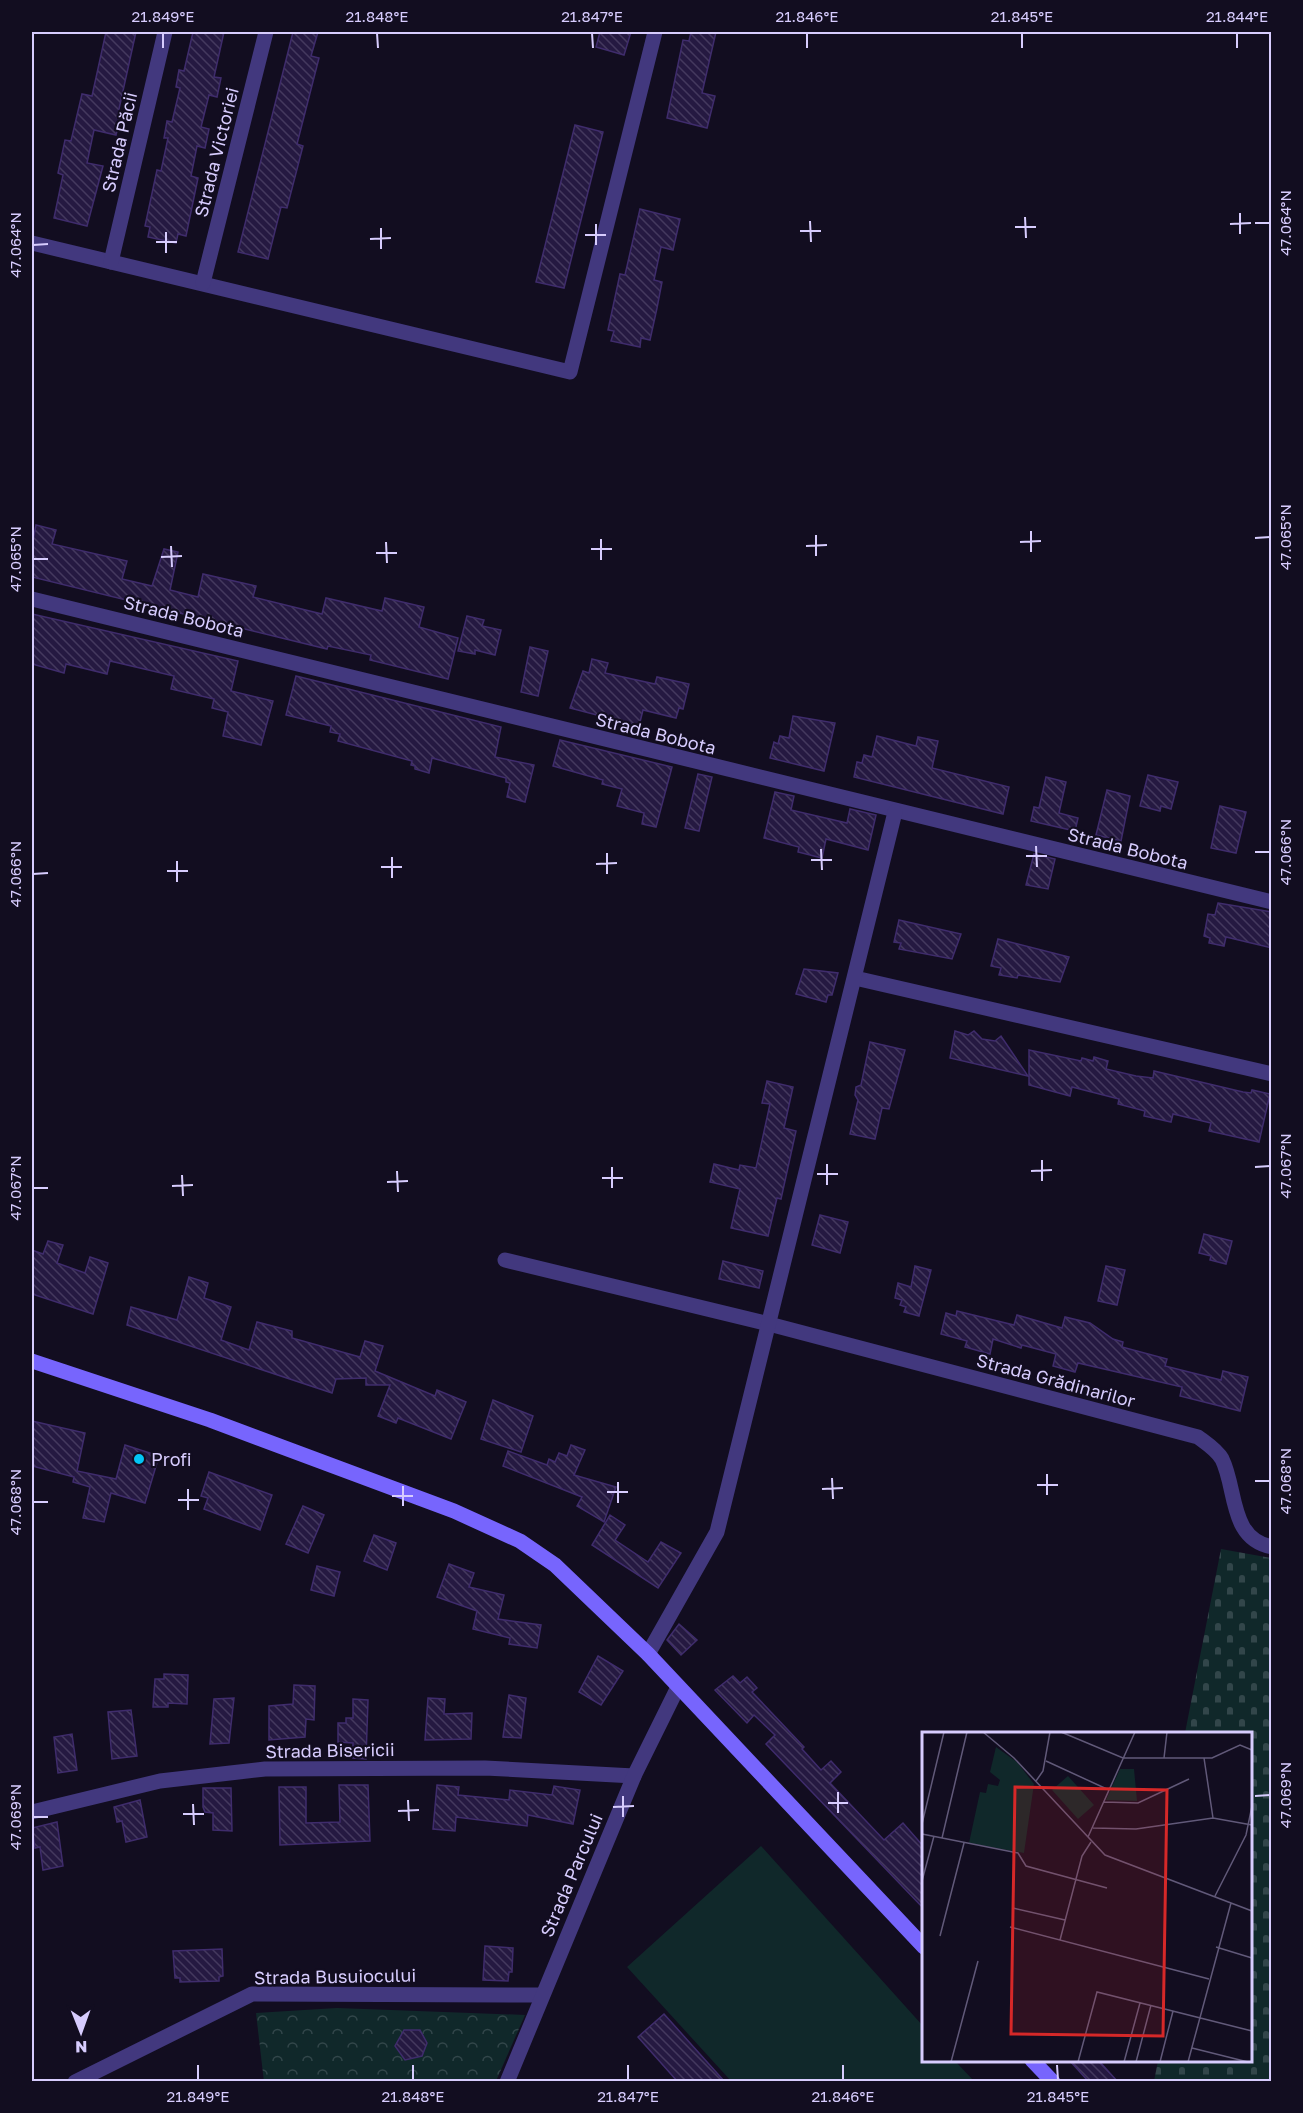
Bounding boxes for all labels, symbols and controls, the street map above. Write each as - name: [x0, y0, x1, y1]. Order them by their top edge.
- text: 21.849°E: [132, 7, 194, 25]
- text: 21.848°E: [346, 7, 408, 25]
- text: 21.847°E: [561, 7, 623, 25]
- text: 21.846°E: [776, 7, 838, 25]
- text: 21.845°E: [991, 7, 1053, 25]
- text: 21.844°E: [1206, 7, 1268, 25]
- street label: Strada Victoriei: [189, 85, 243, 219]
- street label: Strada Păcii: [97, 90, 141, 194]
- text: 47.064°N: [1276, 190, 1294, 256]
- text: 47.064°N: [6, 212, 24, 278]
- text: 47.065°N: [1276, 504, 1294, 570]
- text: 47.065°N: [6, 526, 24, 592]
- street label: Strada Bobota: [122, 590, 246, 642]
- street label: Strada Bobota: [594, 707, 718, 759]
- text: 47.066°N: [1276, 819, 1294, 885]
- street label: Strada Bobota: [1066, 822, 1190, 874]
- text: 47.066°N: [6, 841, 24, 907]
- text: 47.067°N: [1276, 1133, 1294, 1199]
- text: 47.067°N: [6, 1155, 24, 1221]
- street label: Strada Grădinarilor: [974, 1348, 1138, 1412]
- place label: Profi: [151, 1448, 192, 1470]
- text: 47.068°N: [1276, 1448, 1294, 1514]
- marker: Profi: [132, 1452, 146, 1466]
- text: 47.068°N: [6, 1469, 24, 1535]
- inset map: [922, 1732, 1252, 2062]
- street label: Strada Bisericii: [265, 1738, 395, 1762]
- text: 47.069°N: [1276, 1762, 1294, 1828]
- text: 47.069°N: [6, 1784, 24, 1850]
- street label: Strada Parcului: [535, 1810, 607, 1940]
- street label: Strada Busuiocului: [254, 1964, 416, 1988]
- north arrow: [51, 2002, 111, 2062]
- text: N: [75, 2037, 88, 2057]
- text: 21.849°E: [167, 2087, 229, 2105]
- text: 21.848°E: [382, 2087, 444, 2105]
- text: 21.847°E: [597, 2087, 659, 2105]
- text: 21.846°E: [812, 2087, 874, 2105]
- text: 21.845°E: [1027, 2087, 1089, 2105]

